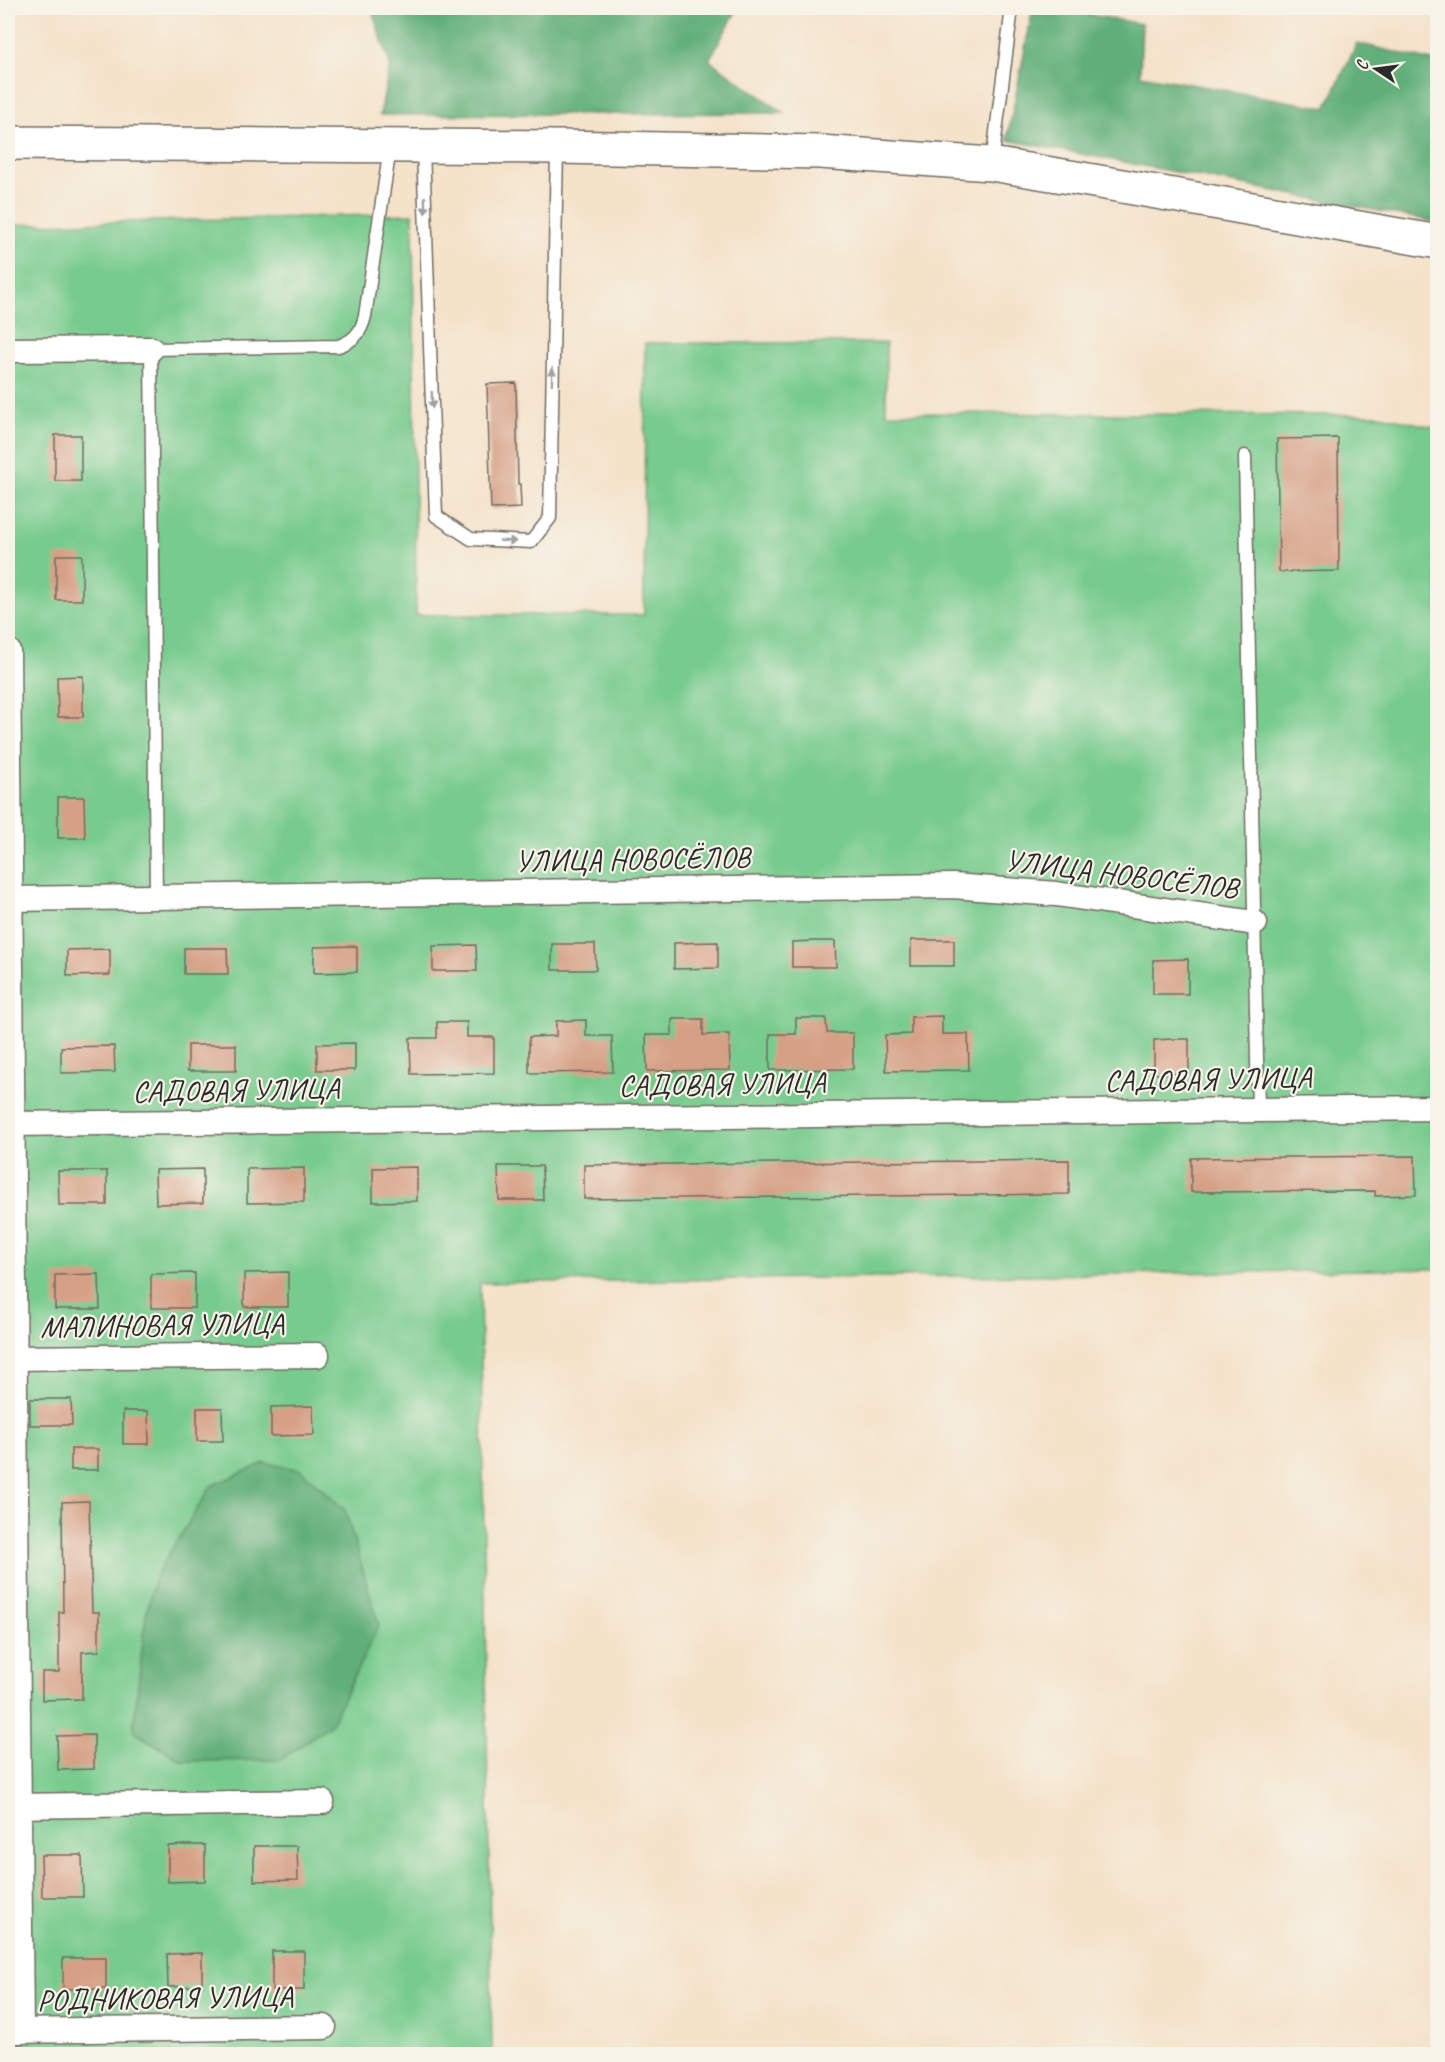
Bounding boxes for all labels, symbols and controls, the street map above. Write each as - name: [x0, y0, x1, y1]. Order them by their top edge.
- north arrow: [1346, 39, 1406, 99]
- text: С: [1352, 58, 1373, 72]
- one-way arrow: [420, 196, 430, 215]
- one-way arrow: [547, 367, 557, 386]
- one-way arrow: [427, 390, 437, 409]
- one-way arrow: [499, 536, 518, 545]
- street label: УЛИЦА НОВОСЁЛОВ: [515, 838, 753, 880]
- street label: УЛИЦА НОВОСЁЛОВ: [1003, 841, 1243, 908]
- street label: САДОВАЯ УЛИЦА: [1104, 1058, 1314, 1100]
- street label: САДОВАЯ УЛИЦА: [618, 1063, 828, 1105]
- street label: САДОВАЯ УЛИЦА: [132, 1069, 342, 1111]
- street label: МАЛИНОВАЯ УЛИЦА: [40, 1304, 285, 1346]
- street label: РОДНИКОВАЯ УЛИЦА: [37, 1977, 294, 2019]

